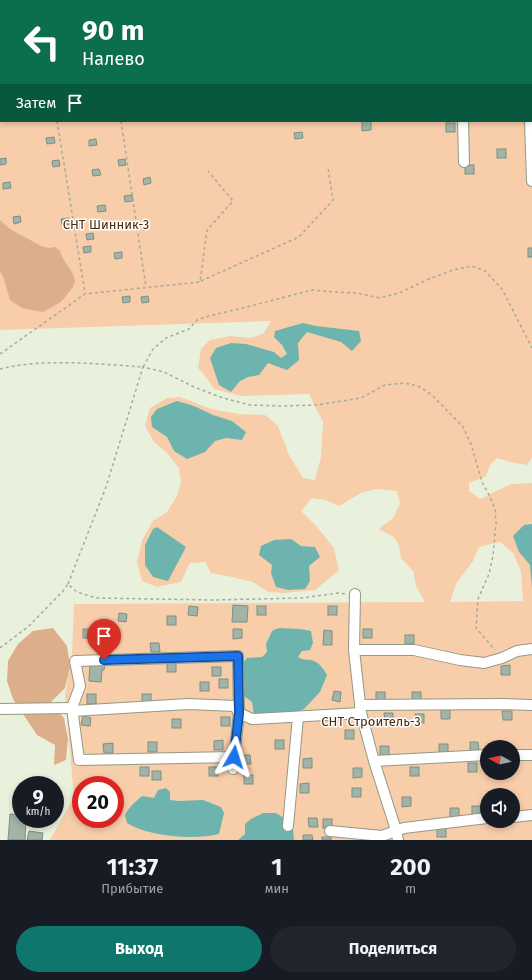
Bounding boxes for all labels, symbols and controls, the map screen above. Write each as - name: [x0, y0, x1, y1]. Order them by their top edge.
- text: 90 m: [82, 14, 144, 47]
- icon: left: [16, 16, 68, 68]
- text: Налево: [82, 48, 145, 70]
- icon: arrive: [64, 92, 86, 114]
- text: Затем: [16, 94, 56, 112]
- park label: СНТ Шинник-3: [63, 217, 149, 232]
- pin: [87, 619, 121, 660]
- icon: arrive: [93, 625, 115, 647]
- park label: СНТ Строитель-3: [321, 714, 421, 729]
- position arrow: [213, 736, 255, 778]
- north arrow: [480, 740, 520, 780]
- map controls: [480, 740, 520, 828]
- speed limit sign: 20: [72, 776, 124, 828]
- text: 9: [32, 785, 44, 809]
- button: sound: [480, 788, 520, 828]
- text: km/h: [26, 806, 50, 818]
- text: 11:37: [107, 853, 158, 881]
- text: 1: [271, 853, 282, 881]
- text: 200: [390, 853, 431, 881]
- text: Прибытие: [101, 881, 163, 896]
- text: мин: [265, 881, 289, 896]
- text: m: [405, 881, 416, 896]
- button: Выход: [16, 926, 262, 972]
- button: Поделиться: [270, 926, 516, 972]

